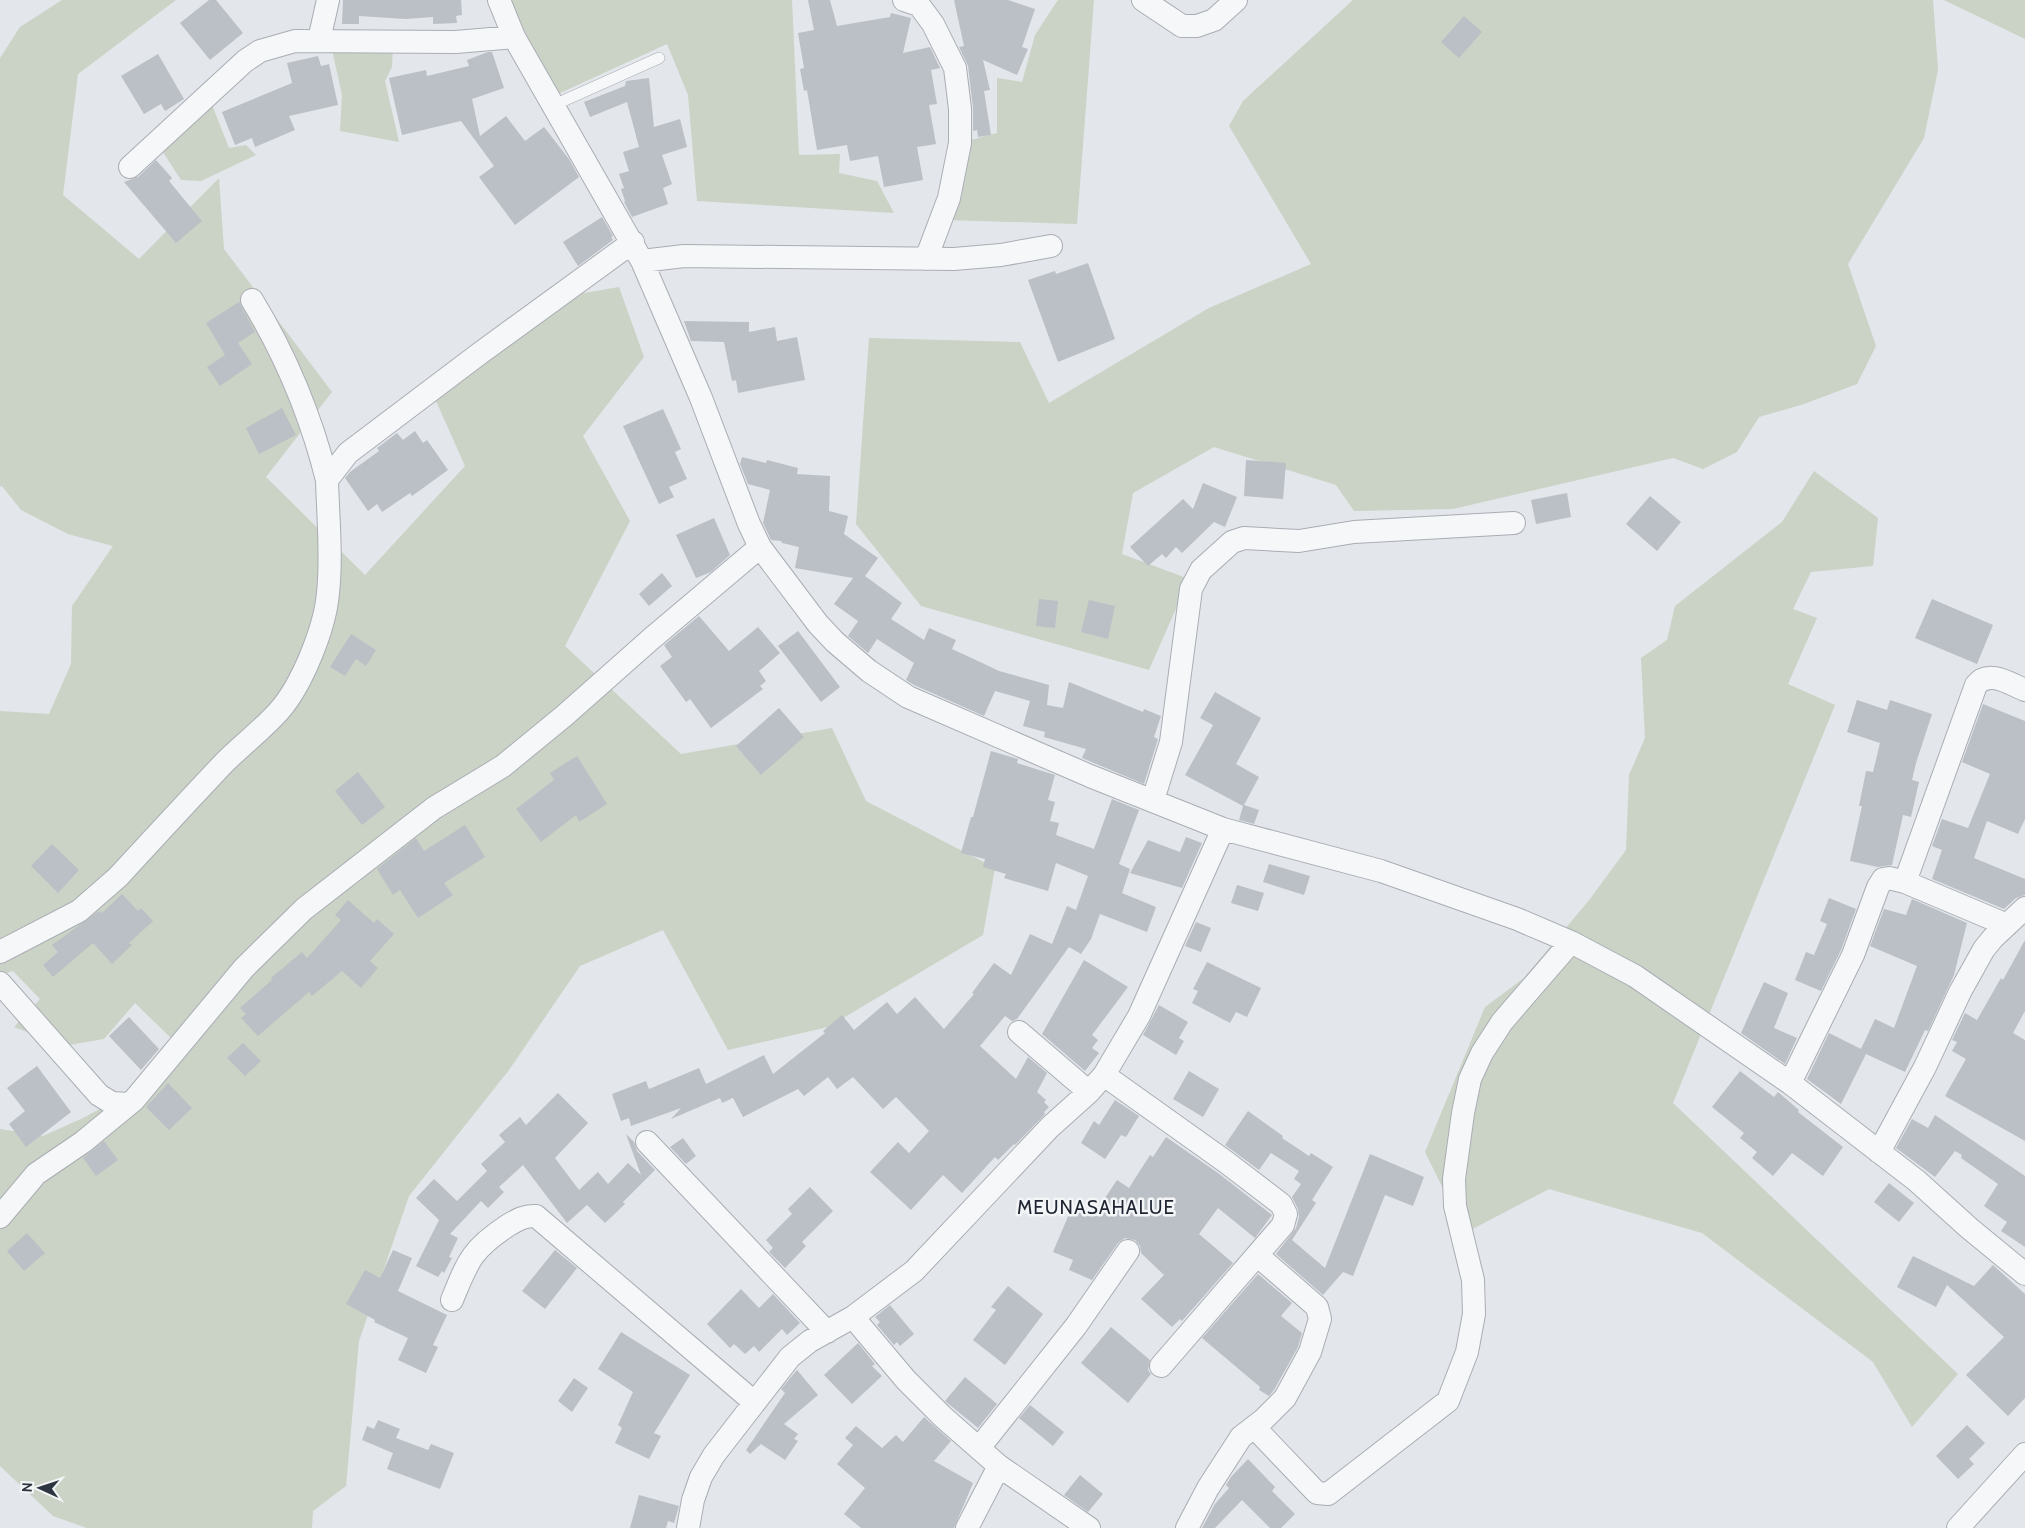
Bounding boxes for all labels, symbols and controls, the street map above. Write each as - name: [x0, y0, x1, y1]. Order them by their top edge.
- district label: MEUNASAHALUE: [1017, 1196, 1175, 1219]
- north arrow: [15, 1463, 65, 1513]
- text: N: [18, 1482, 36, 1493]

